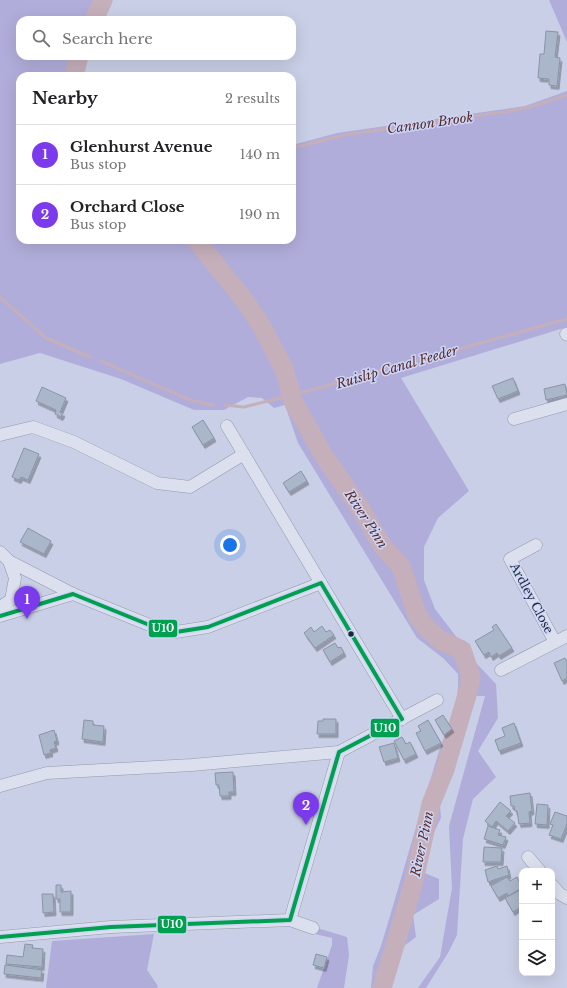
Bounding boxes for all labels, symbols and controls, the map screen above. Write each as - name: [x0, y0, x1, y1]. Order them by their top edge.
- search box: [16, 16, 296, 60]
- icon: search: [30, 27, 52, 49]
- text: Search here: [62, 29, 153, 48]
- text: Nearby: [32, 88, 98, 109]
- text: 2 results: [225, 90, 280, 107]
- water label: Cannon Brook: [386, 108, 474, 137]
- text: Glenhurst Avenue: [70, 137, 213, 156]
- text: 1: [42, 146, 48, 163]
- text: 140 m: [240, 146, 280, 163]
- text: Bus stop: [70, 156, 126, 173]
- text: Orchard Close: [70, 197, 184, 216]
- text: 2: [41, 206, 49, 223]
- text: 190 m: [239, 206, 280, 223]
- text: Bus stop: [70, 216, 126, 233]
- water label: Ruislip Canal Feeder: [333, 341, 461, 393]
- water label: River Pinn: [340, 486, 391, 551]
- your location: [220, 535, 240, 555]
- street label: Ardley Close: [507, 559, 557, 636]
- pin: 1: [14, 586, 40, 619]
- line badge: U10: [148, 619, 178, 638]
- text: U10: [152, 621, 174, 635]
- unlabelled marker: [346, 629, 356, 639]
- line badge: U10: [370, 718, 400, 738]
- text: U10: [374, 721, 396, 735]
- pin: 2: [293, 792, 319, 825]
- water label: River Pinn: [407, 810, 437, 879]
- map controls: [519, 868, 555, 976]
- button: +: [519, 868, 555, 904]
- button: −: [519, 904, 555, 940]
- line badge: U10: [157, 915, 187, 934]
- text: U10: [161, 917, 183, 931]
- button: layers: [519, 940, 555, 976]

